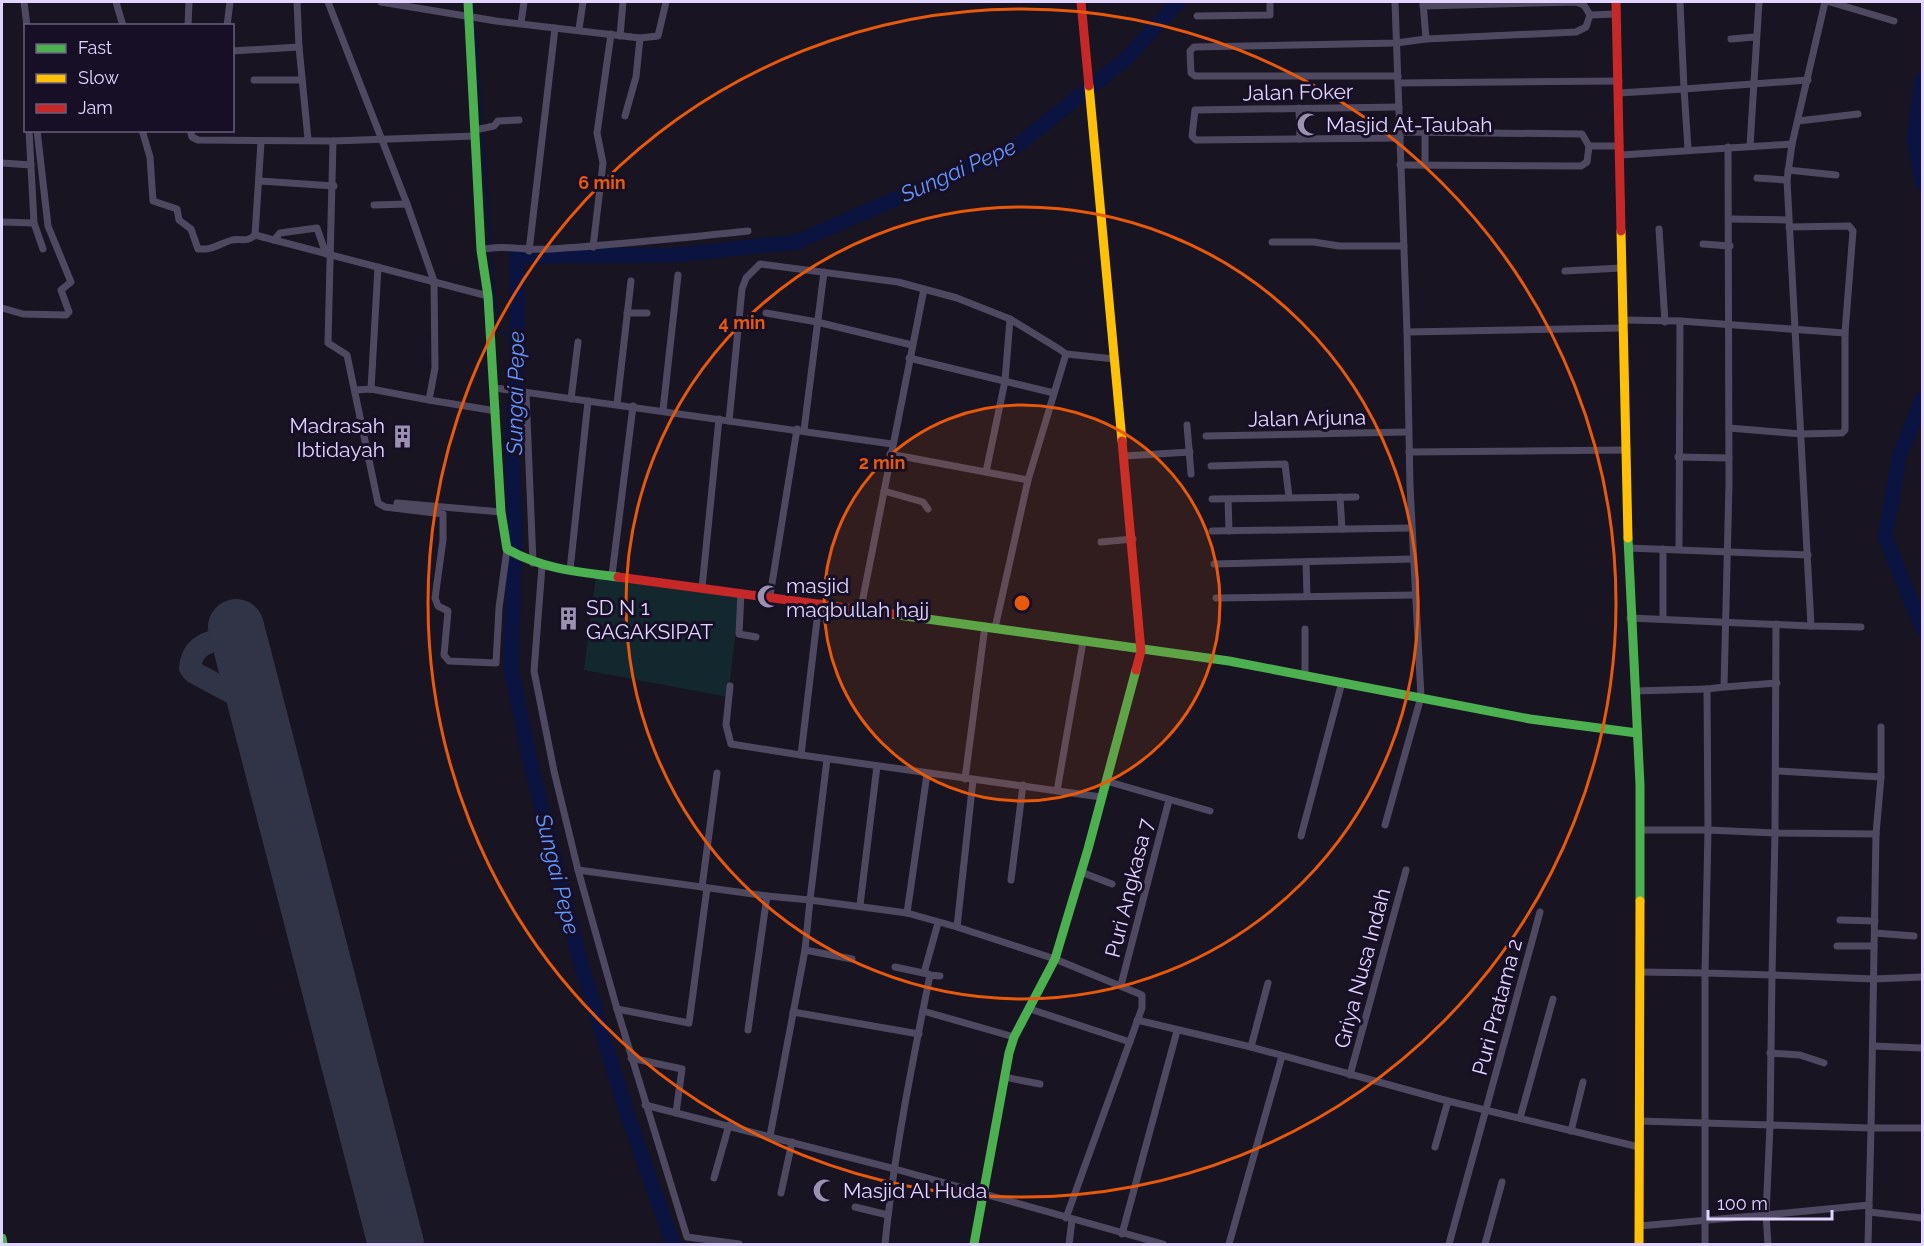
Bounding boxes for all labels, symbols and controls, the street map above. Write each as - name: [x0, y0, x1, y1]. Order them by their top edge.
- legend: [24, 24, 234, 132]
- text: Fast: [78, 37, 112, 58]
- text: Slow: [78, 67, 119, 88]
- street label: Jalan Foker: [1243, 79, 1354, 105]
- text: Jam: [78, 97, 113, 118]
- mosque icon: Masjid At-Taubah: [1295, 111, 1321, 137]
- place label: Masjid At-Taubah: [1326, 112, 1492, 137]
- water label: Sungai Pepe: [895, 133, 1020, 207]
- text: 6 min: [578, 172, 626, 193]
- text: 4 min: [719, 312, 765, 333]
- water label: Sungai Pepe: [501, 331, 529, 456]
- street label: Jalan Arjuna: [1248, 404, 1366, 432]
- place label: Madrasah Ibtidayah: [290, 413, 385, 462]
- building icon: Madrasah Ibtidayah: [390, 424, 416, 450]
- text: 2 min: [859, 452, 905, 473]
- place label: masjid maqbullah hajj: [786, 573, 929, 622]
- mosque icon: masjid maqbullah hajj: [755, 584, 781, 610]
- centre of rings: [1012, 593, 1032, 613]
- place label: SD N 1 GAGAKSIPAT: [586, 595, 713, 644]
- building icon: SD N 1 GAGAKSIPAT: [555, 606, 581, 632]
- water label: Sungai Pepe: [530, 810, 586, 937]
- street label: Puri Angkasa 7: [1100, 815, 1159, 960]
- street label: Griya Nusa Indah: [1329, 885, 1395, 1051]
- street label: Puri Pratama 2: [1467, 936, 1527, 1078]
- mosque icon: Masjid Al Huda: [812, 1177, 838, 1203]
- place label: Masjid Al Huda: [843, 1178, 987, 1203]
- scale bar: [1708, 1183, 1832, 1221]
- text: 100 m: [1717, 1193, 1768, 1214]

